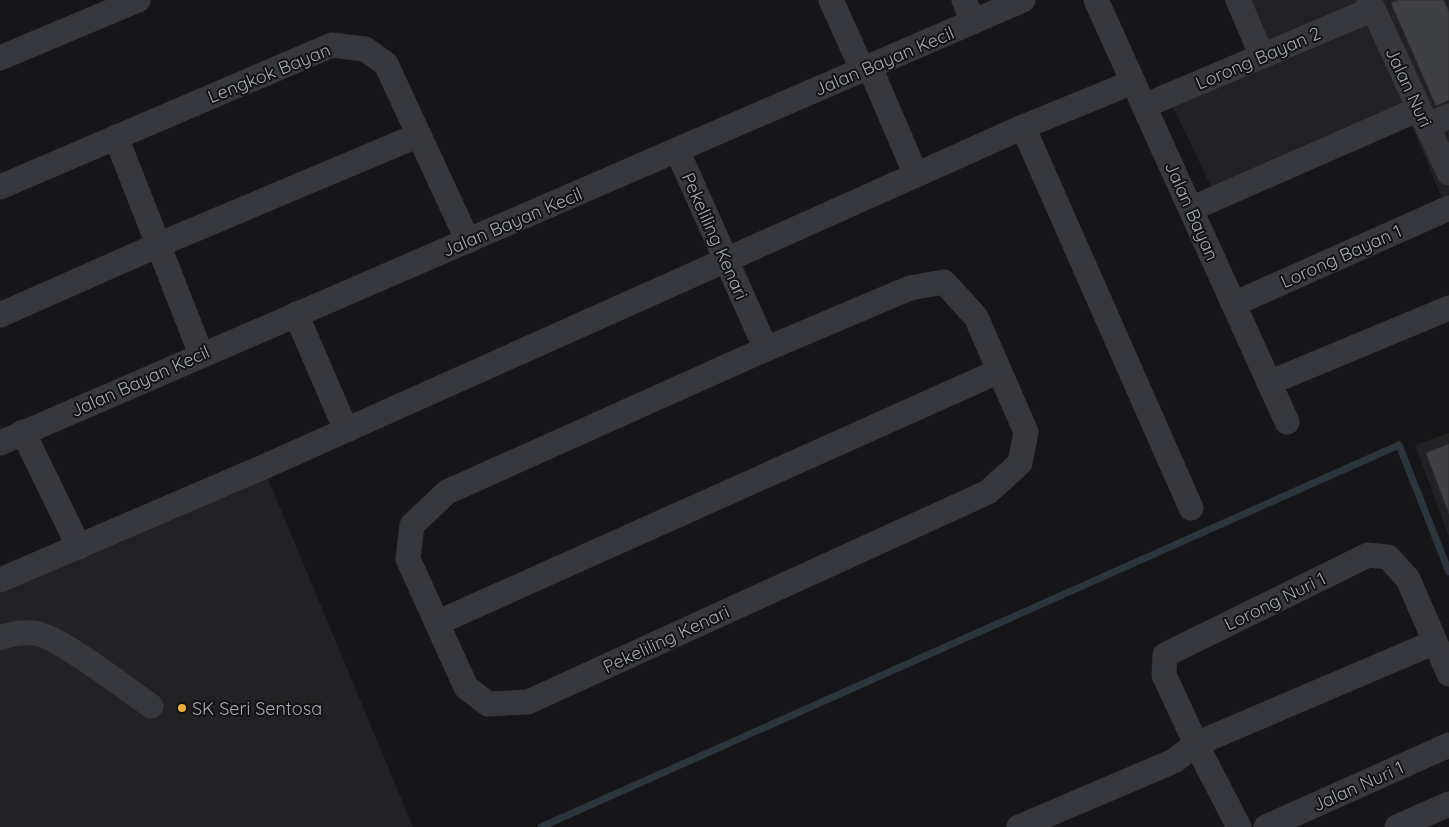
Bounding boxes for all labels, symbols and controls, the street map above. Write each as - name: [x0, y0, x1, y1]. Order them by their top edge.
- street label: Jalan Bayan Kecil: [811, 21, 957, 101]
- street label: Lorong Bayan 2: [1192, 21, 1324, 95]
- street label: Lengkok Bayan: [204, 38, 334, 108]
- street label: Jalan Nuri: [1380, 43, 1438, 131]
- street label: Jalan Bayan: [1160, 158, 1224, 264]
- street label: Pekeliling Kenari: [677, 169, 753, 303]
- street label: Jalan Bayan Kecil: [439, 182, 585, 262]
- street label: Lorong Bayan 1: [1277, 219, 1405, 293]
- street label: Jalan Bayan Kecil: [67, 340, 213, 422]
- street label: Lorong Nuri 1: [1220, 567, 1330, 635]
- street label: Pekeliling Kenari: [599, 600, 733, 678]
- place label: SK Seri Sentosa: [192, 697, 322, 720]
- marker: SK Seri Sentosa: [176, 702, 188, 714]
- street label: Jalan Nuri 1: [1309, 756, 1407, 816]

